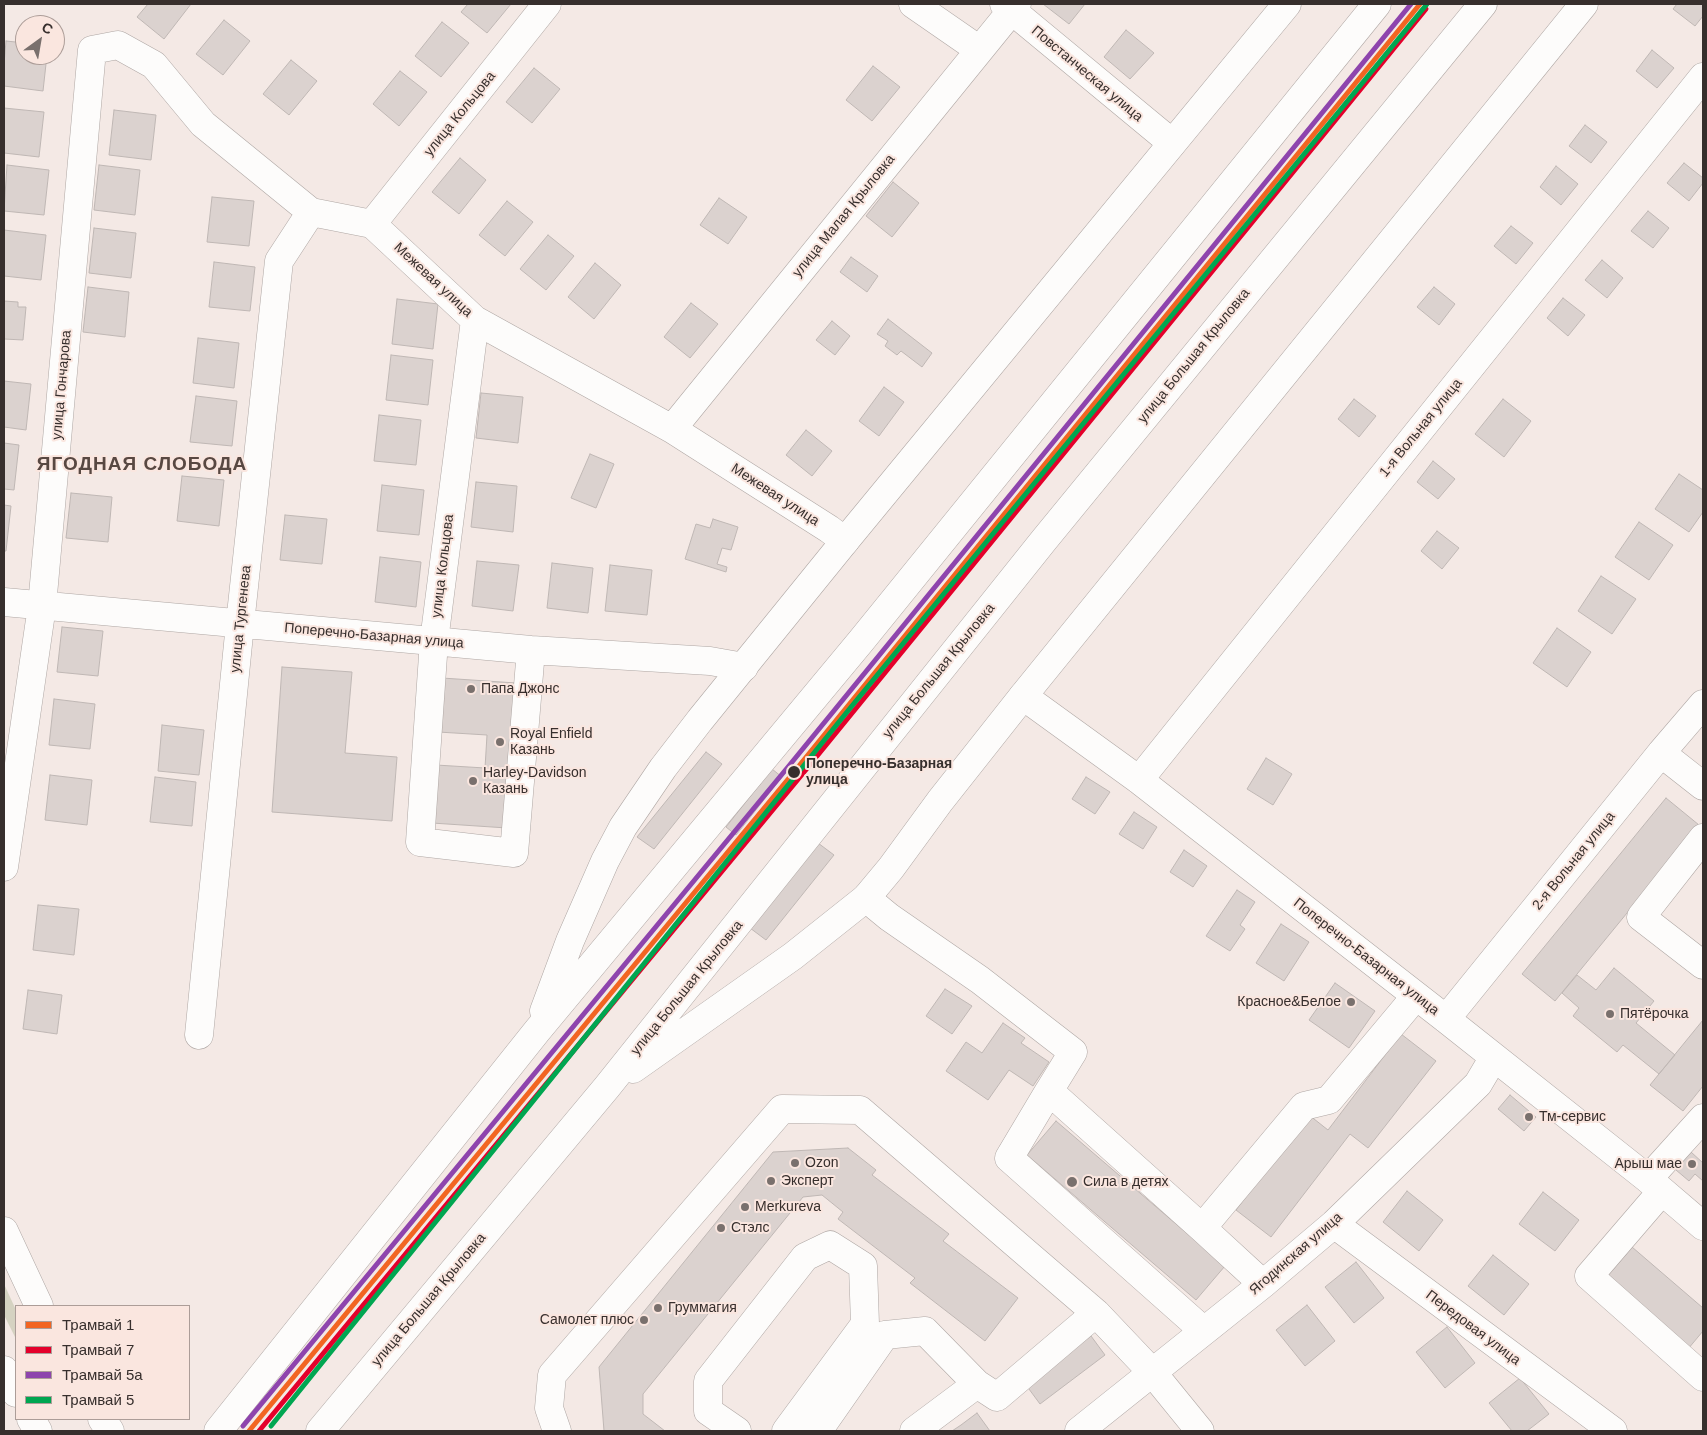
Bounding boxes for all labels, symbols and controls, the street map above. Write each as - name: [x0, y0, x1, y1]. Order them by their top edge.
- north arrow: [15, 15, 65, 65]
- text: С: [39, 19, 56, 38]
- street label: Повстанческая улица: [1028, 23, 1146, 125]
- street label: улица Кольцова: [421, 68, 499, 160]
- street label: улица Малая Крыловка: [789, 151, 899, 281]
- street label: Межевая улица: [390, 239, 476, 321]
- street label: улица Большая Крыловка: [1134, 285, 1254, 427]
- street label: улица Гончарова: [49, 329, 75, 441]
- street label: 1-я Вольная улица: [1376, 375, 1466, 481]
- district label: ЯГОДНАЯ СЛОБОДА: [35, 454, 249, 476]
- street label: Межевая улица: [728, 460, 822, 530]
- street label: улица Кольцова: [428, 513, 458, 619]
- street label: улица Тургенева: [227, 564, 255, 674]
- street label: улица Большая Крыловка: [879, 600, 999, 742]
- street label: Поперечно-Базарная улица: [284, 620, 464, 652]
- place label: Папа Джонс: [481, 681, 559, 697]
- marker: Папа Джонс: [465, 683, 477, 695]
- place label: Royal Enfield Казань: [510, 726, 592, 759]
- marker: Royal Enfield Казань: [494, 736, 506, 748]
- place label: Поперечно-Базарная улица: [806, 756, 952, 789]
- marker: Поперечно-Базарная улица: [786, 764, 802, 780]
- place label: Harley-Davidson Казань: [483, 765, 586, 798]
- marker: Harley-Davidson Казань: [467, 775, 479, 787]
- street label: 2-я Вольная улица: [1529, 808, 1619, 914]
- street label: Поперечно-Базарная улица: [1290, 895, 1442, 1019]
- street label: улица Большая Крыловка: [627, 917, 747, 1059]
- place label: Красное&Белое: [1237, 994, 1341, 1010]
- marker: Красное&Белое: [1345, 996, 1357, 1008]
- place label: Пятёрочка: [1620, 1006, 1689, 1022]
- marker: Пятёрочка: [1604, 1008, 1616, 1020]
- place label: Тм-сервис: [1539, 1109, 1606, 1125]
- marker: Тм-сервис: [1523, 1111, 1535, 1123]
- place label: Ozon: [805, 1155, 838, 1171]
- place label: Арыш мае: [1614, 1156, 1682, 1172]
- marker: Ozon: [789, 1157, 801, 1169]
- marker: Арыш мае: [1686, 1158, 1698, 1170]
- place label: Эксперт: [781, 1173, 834, 1189]
- place label: Сила в детях: [1083, 1174, 1169, 1190]
- marker: Эксперт: [765, 1175, 777, 1187]
- marker: Сила в детях: [1065, 1175, 1079, 1189]
- place label: Merkureva: [755, 1199, 821, 1215]
- marker: Merkureva: [739, 1201, 751, 1213]
- street label: Ягодинская улица: [1246, 1209, 1346, 1299]
- place label: Стэлс: [731, 1220, 770, 1236]
- marker: Стэлс: [715, 1222, 727, 1234]
- street label: улица Большая Крыловка: [368, 1230, 490, 1370]
- street label: Передовая улица: [1422, 1287, 1524, 1369]
- place label: Груммагия: [668, 1300, 737, 1316]
- marker: Груммагия: [652, 1302, 664, 1314]
- legend: [15, 1305, 190, 1420]
- place label: Самолет плюс: [540, 1312, 634, 1328]
- marker: Самолет плюс: [638, 1314, 650, 1326]
- text: Трамвай 1: [62, 1316, 134, 1333]
- text: Трамвай 7: [62, 1341, 134, 1358]
- text: Трамвай 5а: [62, 1366, 143, 1383]
- text: Трамвай 5: [62, 1391, 134, 1408]

